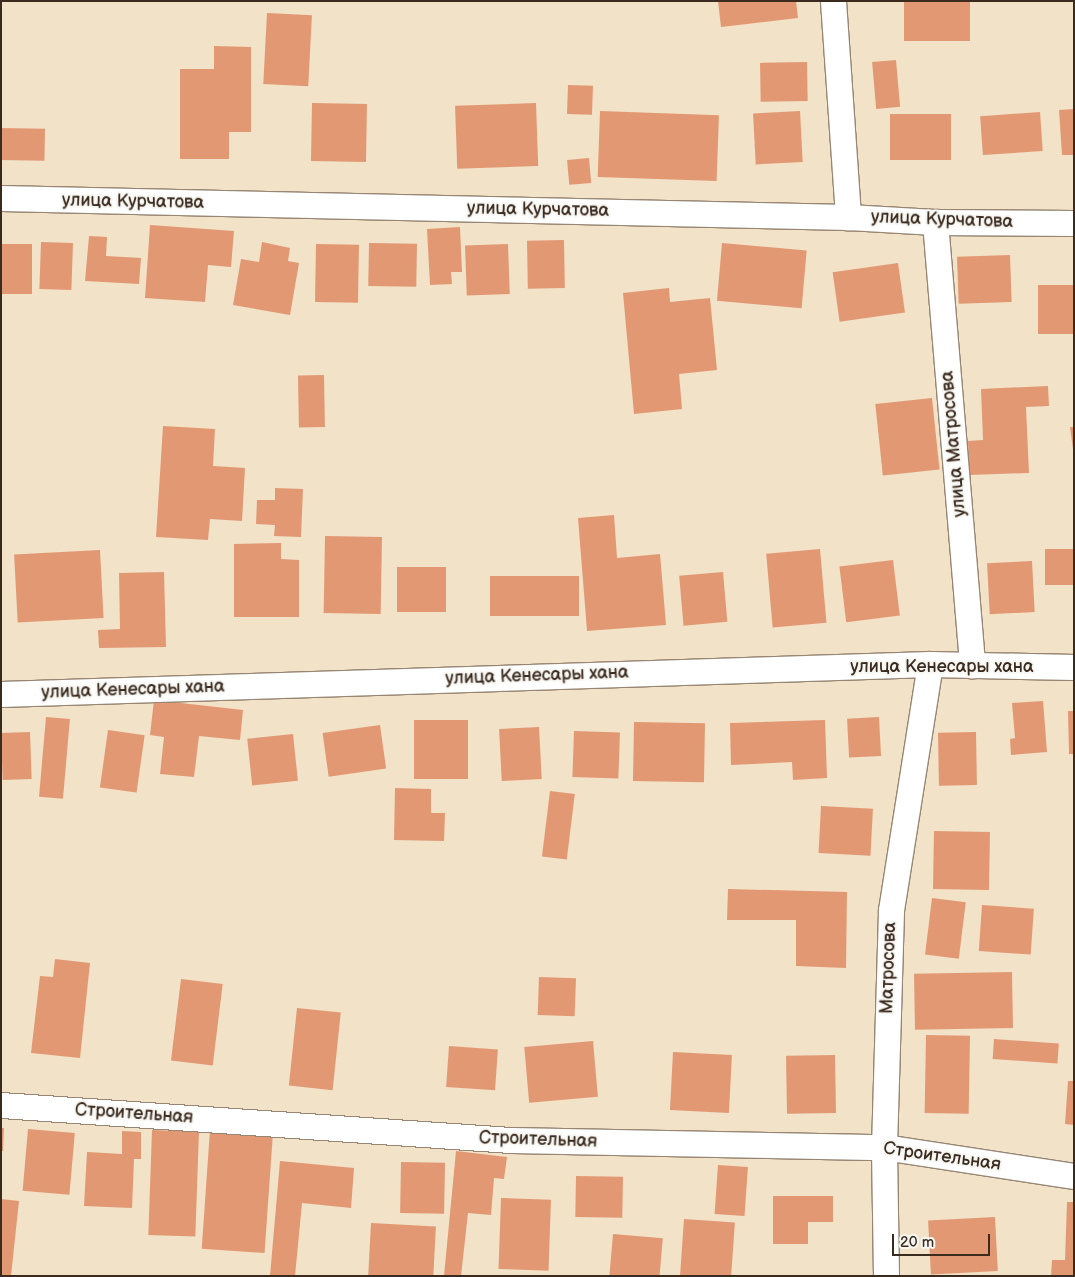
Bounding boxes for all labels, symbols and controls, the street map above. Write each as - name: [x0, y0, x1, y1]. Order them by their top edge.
- street label: улица Курчатова: [62, 190, 204, 214]
- street label: улица Курчатова: [467, 198, 609, 222]
- street label: улица Курчатова: [871, 207, 1013, 233]
- street label: улица Матросова: [937, 370, 971, 518]
- street label: улица Кенесары хана: [850, 656, 1034, 678]
- street label: улица Кенесары хана: [445, 662, 629, 690]
- street label: улица Кенесары хана: [41, 676, 225, 704]
- street label: Матросова: [877, 922, 901, 1014]
- street label: Строительная: [74, 1099, 194, 1129]
- street label: Строительная: [478, 1127, 598, 1153]
- street label: Строительная: [882, 1138, 1002, 1176]
- scale bar: [895, 1224, 992, 1256]
- text: 20 m: [900, 1233, 934, 1252]

